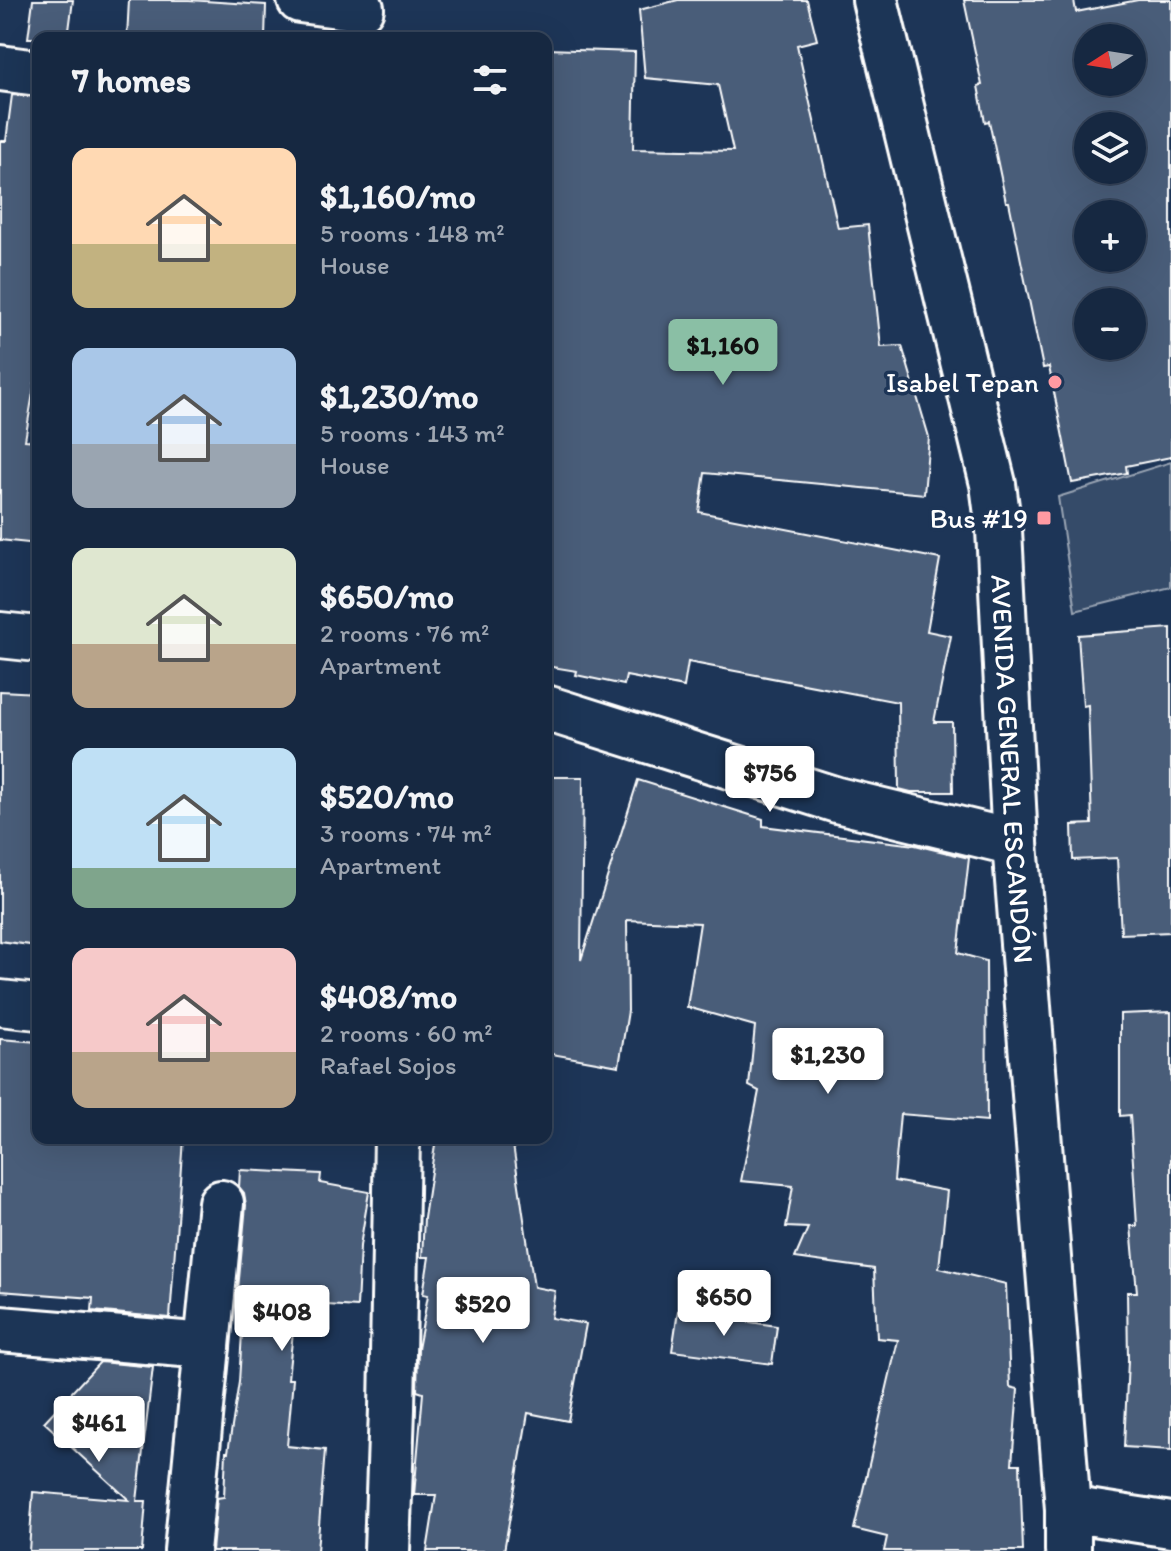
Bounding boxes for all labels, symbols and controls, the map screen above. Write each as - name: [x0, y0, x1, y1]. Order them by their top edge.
- north arrow: [1074, 24, 1146, 96]
- map controls: [1074, 24, 1146, 360]
- icon: filters: [468, 58, 512, 102]
- text: 7 homes: [72, 60, 191, 101]
- button: layers: [1074, 112, 1146, 184]
- text: $1,160/mo: [320, 176, 476, 217]
- icon: home: [136, 180, 232, 276]
- button: +: [1074, 200, 1146, 272]
- text: 5 rooms · 148 m²: [320, 217, 505, 249]
- text: House: [320, 249, 390, 281]
- button: −: [1074, 288, 1146, 360]
- pin: $1,160: [658, 319, 788, 387]
- text: $1,160: [686, 329, 760, 361]
- place label: Isabel Tepan: [886, 365, 1039, 399]
- marker: Isabel Tepan: [1046, 373, 1064, 391]
- text: $1,230/mo: [320, 376, 479, 417]
- icon: home: [136, 380, 232, 476]
- text: 5 rooms · 143 m²: [320, 417, 505, 449]
- text: House: [320, 449, 390, 481]
- place label: Bus #19: [930, 501, 1028, 535]
- marker: Bus #19: [1035, 509, 1053, 527]
- street label: AVENIDA GENERAL ESCANDÓN: [984, 574, 1042, 965]
- text: $650/mo: [320, 576, 454, 617]
- icon: home: [136, 580, 232, 676]
- text: 2 rooms · 76 m²: [320, 617, 489, 649]
- text: Apartment: [320, 649, 441, 681]
- pin: $756: [723, 746, 817, 814]
- text: $756: [743, 756, 797, 788]
- text: $520/mo: [320, 776, 454, 817]
- icon: home: [136, 780, 232, 876]
- text: 3 rooms · 74 m²: [320, 817, 492, 849]
- text: Apartment: [320, 849, 441, 881]
- text: $408/mo: [320, 976, 457, 1017]
- icon: home: [136, 980, 232, 1076]
- text: 2 rooms · 60 m²: [320, 1017, 493, 1049]
- pin: $1,230: [763, 1028, 893, 1096]
- text: $1,230: [790, 1038, 866, 1070]
- text: Rafael Sojos: [320, 1049, 457, 1081]
- pin: $650: [677, 1270, 771, 1338]
- pin: $520: [436, 1277, 530, 1345]
- text: $650: [696, 1280, 752, 1312]
- pin: $408: [235, 1285, 329, 1353]
- text: $520: [455, 1287, 511, 1319]
- text: $408: [252, 1295, 312, 1327]
- pin: $461: [52, 1396, 146, 1464]
- text: $461: [72, 1406, 126, 1438]

